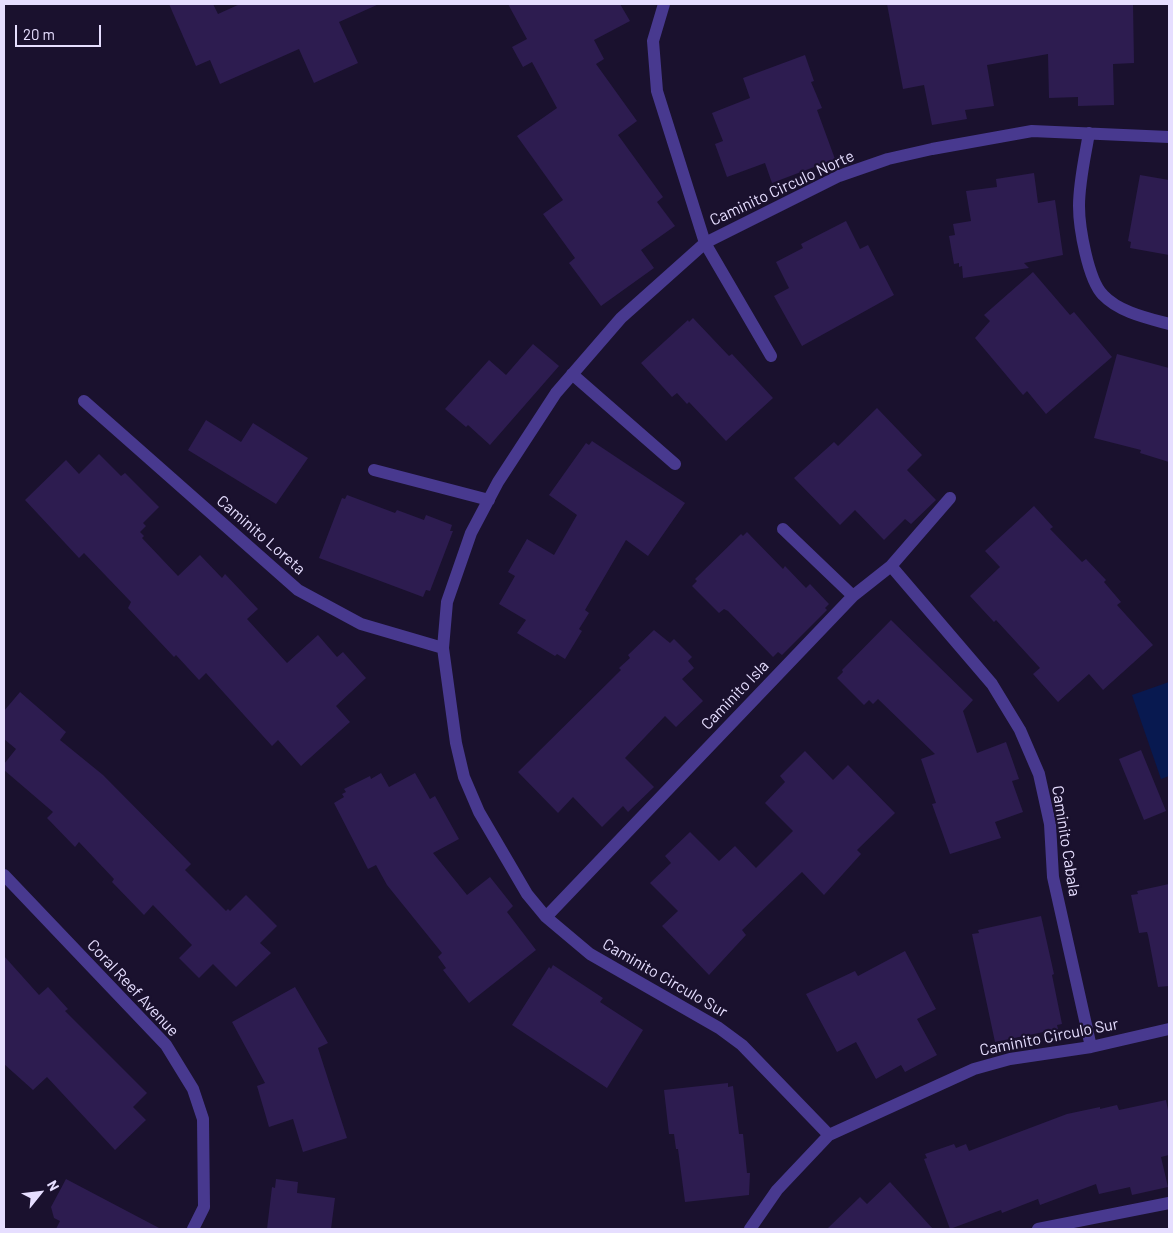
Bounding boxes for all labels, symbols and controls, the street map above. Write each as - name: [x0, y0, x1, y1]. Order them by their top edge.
- scale bar: [18, 15, 104, 47]
- text: 20 m: [23, 25, 55, 43]
- street label: Caminito Circulo Norte: [707, 146, 857, 230]
- street label: Caminito Loreta: [213, 491, 309, 579]
- street label: Caminito Isla: [697, 656, 773, 734]
- street label: Caminito Cabala: [1048, 784, 1084, 898]
- street label: Caminito Circulo Sur: [599, 934, 731, 1022]
- street label: Coral Reef Avenue: [83, 935, 183, 1041]
- street label: Caminito Circulo Sur: [978, 1014, 1120, 1060]
- north arrow: [15, 1168, 65, 1218]
- text: N: [44, 1177, 63, 1194]

